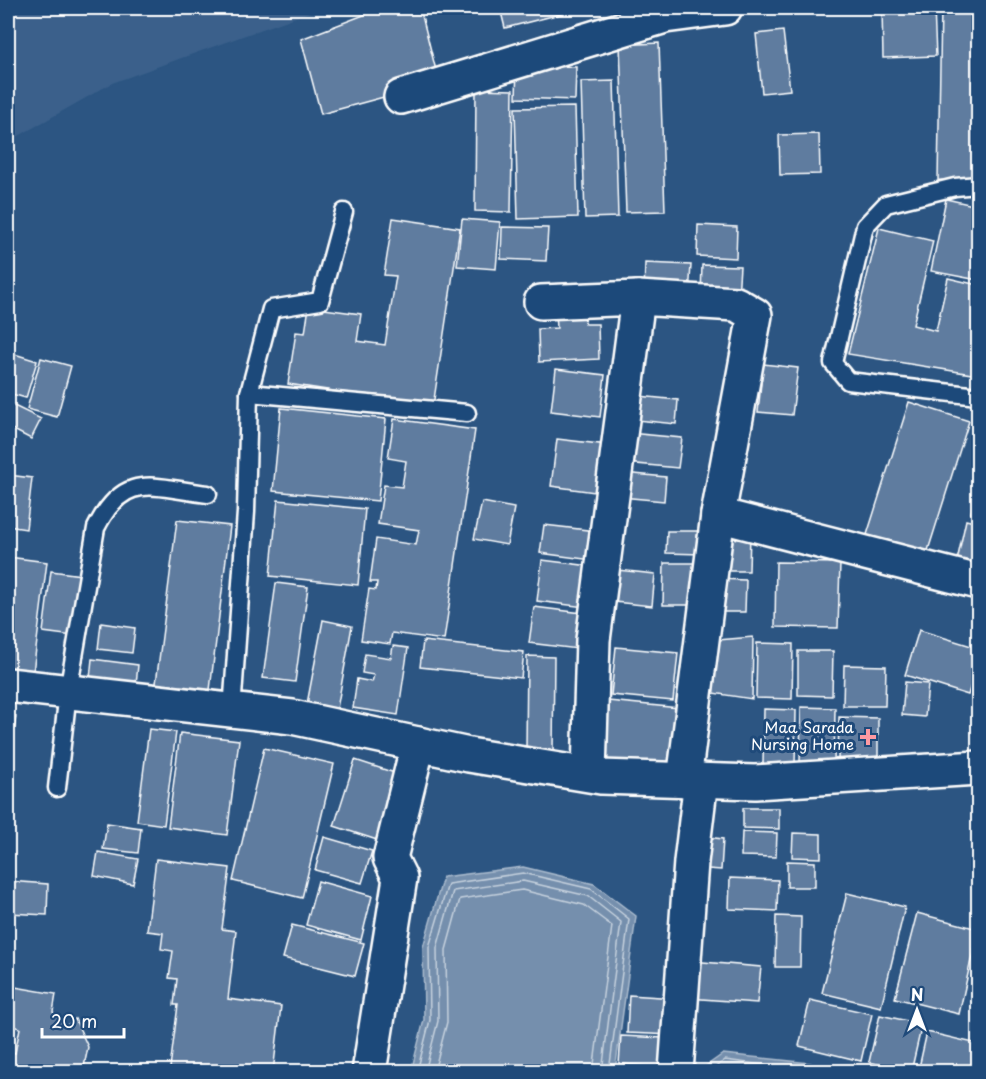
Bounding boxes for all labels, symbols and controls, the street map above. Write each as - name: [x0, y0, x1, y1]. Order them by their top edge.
- place label: Maa Sarada Nursing Home: [751, 715, 854, 755]
- marker: Maa Sarada Nursing Home: [859, 728, 877, 746]
- north arrow: [887, 980, 947, 1040]
- text: N: [911, 982, 923, 1006]
- scale bar: [42, 1001, 124, 1039]
- text: 20 m: [51, 1007, 97, 1034]

